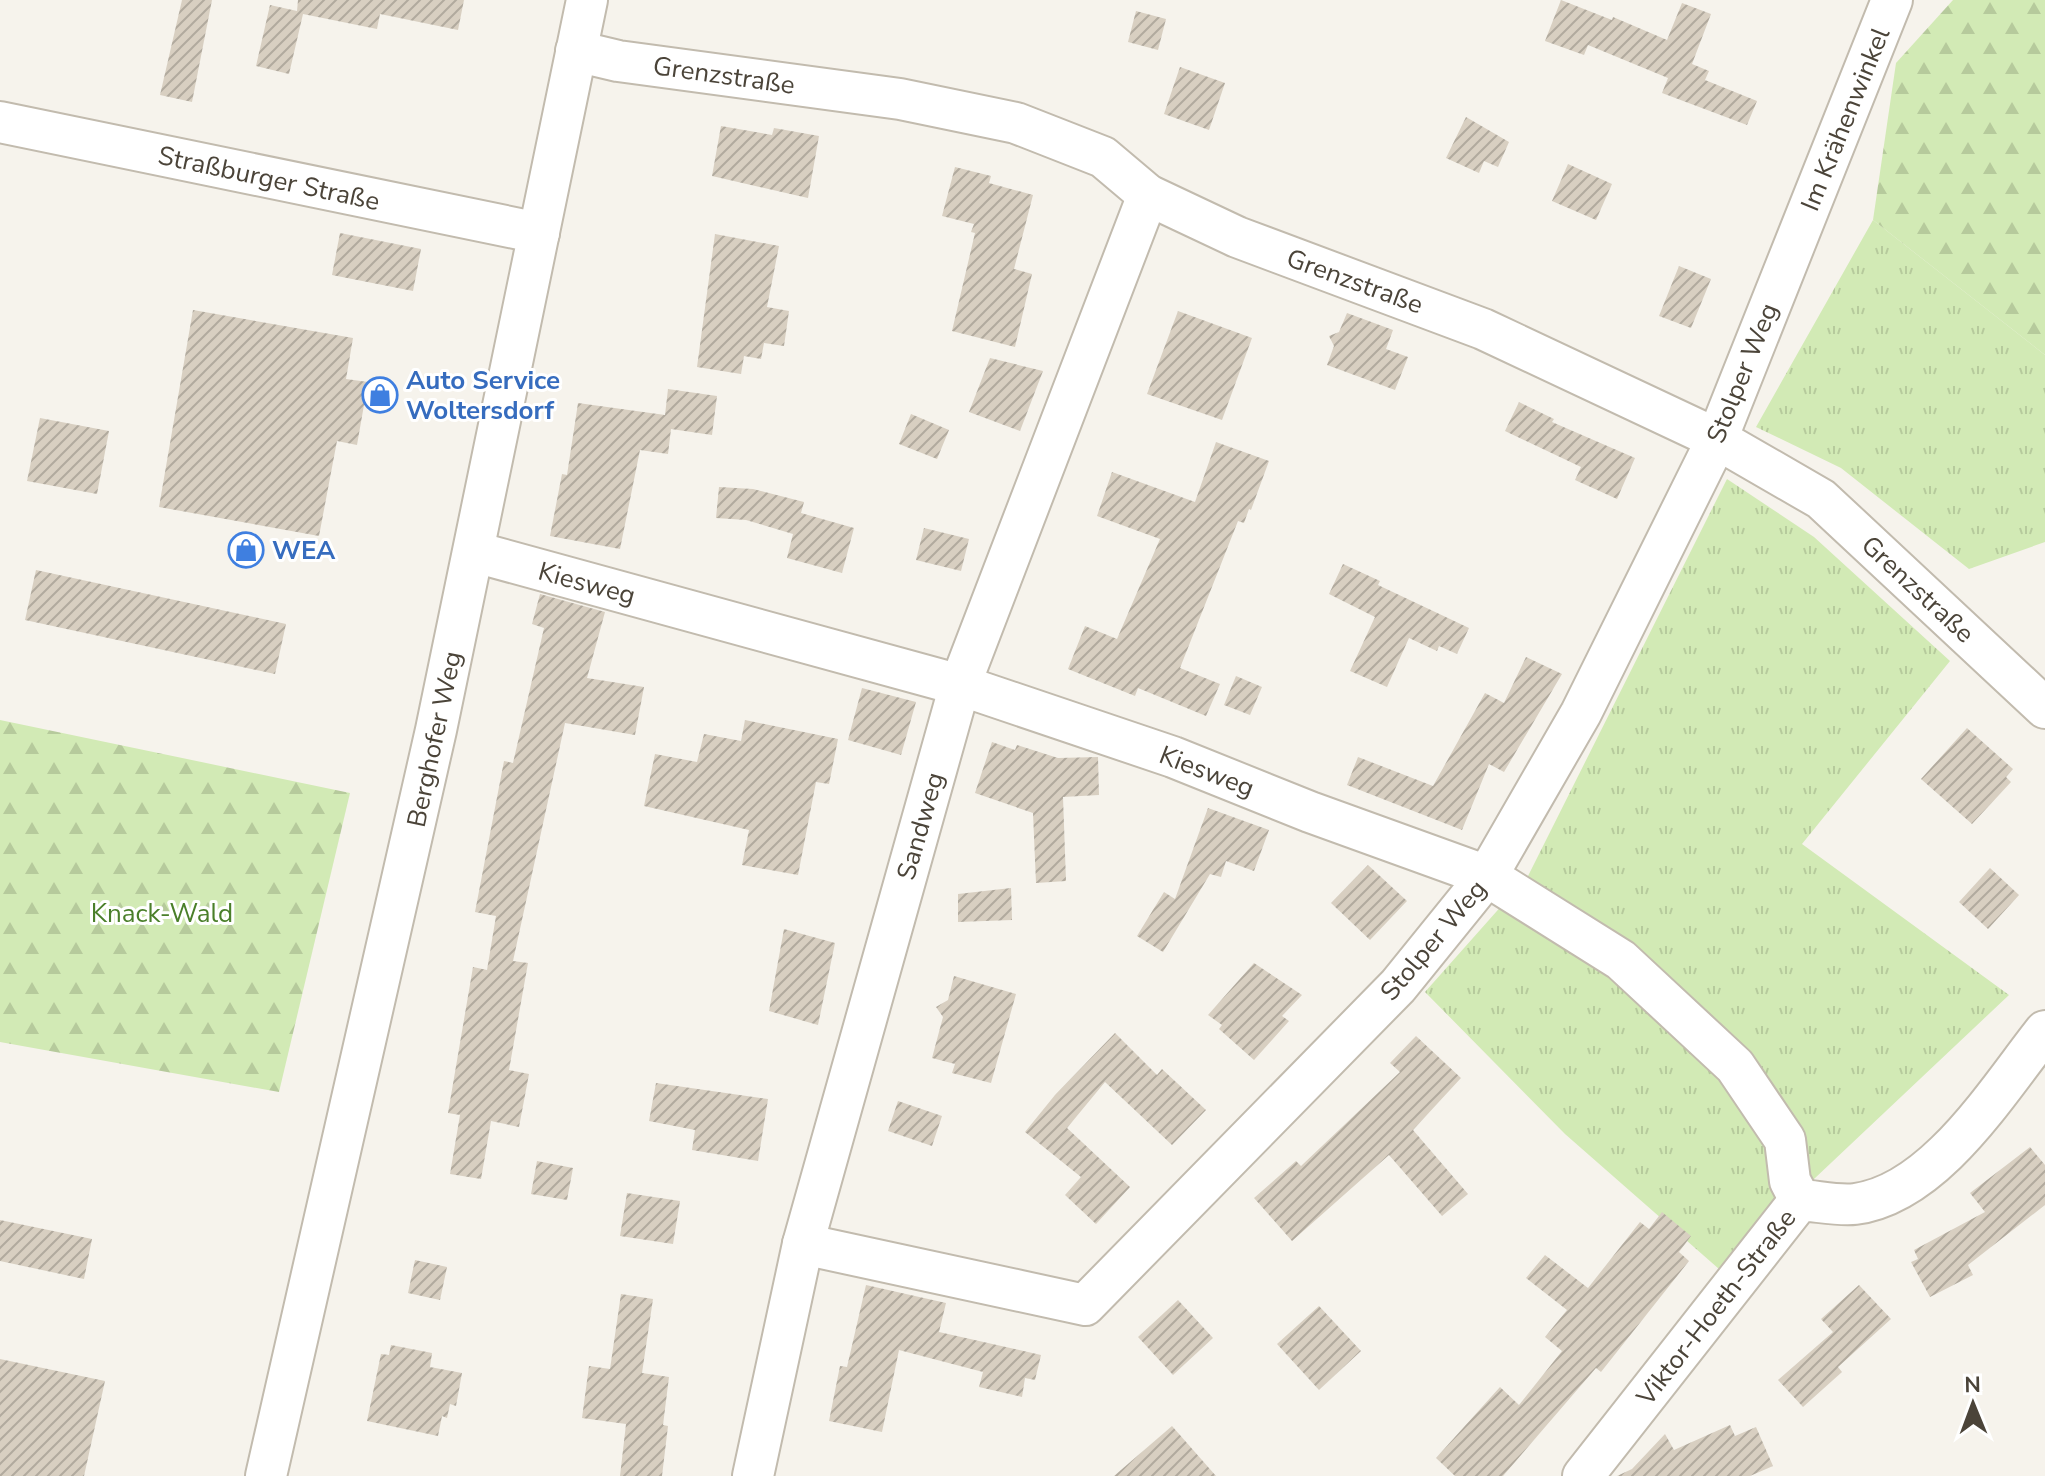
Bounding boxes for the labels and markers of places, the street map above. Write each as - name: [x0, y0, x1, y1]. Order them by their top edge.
- place label: Auto Service Woltersdorf: [406, 363, 560, 428]
- shop icon: Auto Service Woltersdorf: [361, 376, 399, 414]
- shop icon: WEA: [227, 531, 265, 569]
- place label: WEA: [272, 533, 336, 568]

